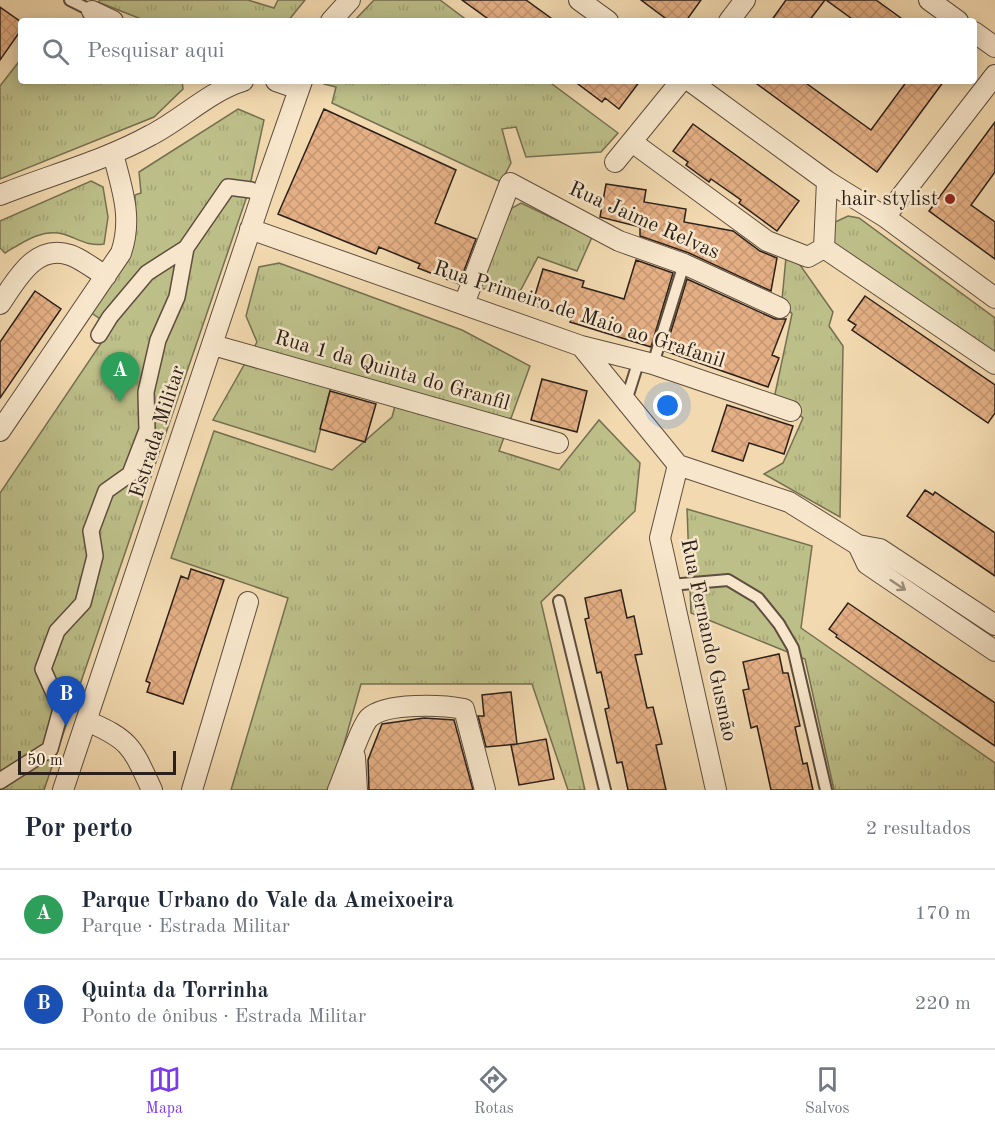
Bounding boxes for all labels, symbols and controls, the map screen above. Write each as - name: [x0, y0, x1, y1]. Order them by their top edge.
- search box: [18, 18, 977, 84]
- icon: search: [39, 35, 72, 68]
- text: Pesquisar aqui: [87, 40, 224, 62]
- street label: Rua Jaime Relvas: [566, 178, 722, 264]
- place label: hair stylist: [841, 189, 938, 210]
- marker: hair stylist: [943, 192, 957, 206]
- street label: Rua Primeiro de Maio ao Grafanil: [431, 258, 728, 372]
- street label: Rua 1 da Quinta do Granfil: [272, 327, 512, 415]
- pin: A: [100, 352, 140, 402]
- street label: Estrada Militar: [127, 363, 189, 501]
- your location: [653, 391, 682, 420]
- street label: Rua Fernando Gusmão: [676, 537, 740, 743]
- one-way arrow: [890, 579, 906, 591]
- pin: B: [46, 676, 86, 726]
- scale bar: [18, 748, 176, 776]
- text: 50 m: [27, 753, 63, 769]
- text: Por perto: [24, 816, 133, 842]
- text: 2 resultados: [866, 819, 971, 839]
- text: Parque Urbano do Vale da Ameixoeira: [81, 890, 454, 912]
- text: A: [36, 904, 51, 924]
- text: 170 m: [915, 904, 971, 924]
- text: Parque · Estrada Militar: [81, 917, 290, 937]
- text: Quinta da Torrinha: [81, 980, 269, 1002]
- text: B: [36, 994, 51, 1014]
- text: 220 m: [915, 994, 971, 1014]
- text: Ponto de ônibus · Estrada Militar: [81, 1007, 366, 1027]
- tab: Mapa: [145, 1063, 183, 1119]
- tab: Rotas: [474, 1063, 514, 1119]
- tab: Salvos: [805, 1063, 849, 1119]

